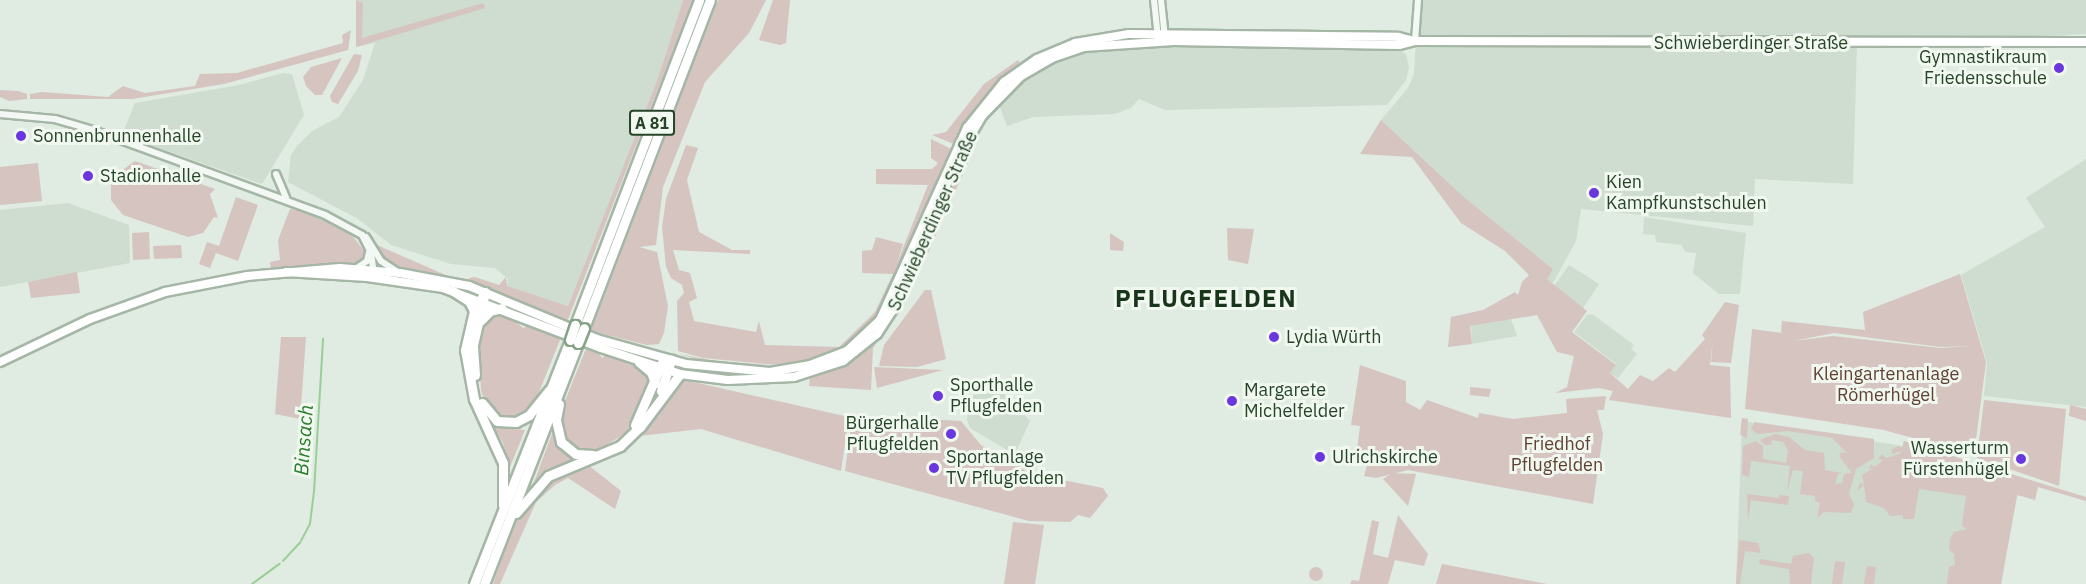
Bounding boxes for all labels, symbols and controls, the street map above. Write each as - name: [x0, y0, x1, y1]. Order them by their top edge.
- street label: Schwieberdinger Straße: [1654, 32, 1848, 54]
- place label: Gymnastikraum Friedensschule: [1919, 47, 2047, 90]
- marker: Gymnastikraum Friedensschule: [2052, 61, 2066, 75]
- road number: A 81: [628, 110, 676, 136]
- place label: Sonnenbrunnenhalle: [33, 125, 201, 147]
- street label: Schwieberdinger Straße: [884, 128, 982, 314]
- marker: Sonnenbrunnenhalle: [14, 129, 28, 143]
- place label: Stadionhalle: [100, 165, 201, 187]
- marker: Stadionhalle: [81, 169, 95, 183]
- place label: Kien Kampfkunstschulen: [1606, 172, 1767, 214]
- marker: Kien Kampfkunstschulen: [1587, 186, 1601, 200]
- district label: PFLUGFELDEN: [1115, 285, 1297, 313]
- place label: Lydia Würth: [1286, 326, 1381, 348]
- marker: Lydia Würth: [1267, 330, 1281, 344]
- park label: Kleingartenanlage Römerhügel: [1813, 364, 1959, 406]
- place label: Sporthalle Pflugfelden: [950, 375, 1042, 418]
- place label: Margarete Michelfelder: [1244, 380, 1345, 422]
- marker: Sporthalle Pflugfelden: [931, 389, 945, 403]
- marker: Margarete Michelfelder: [1225, 394, 1239, 408]
- water label: Binsach: [289, 404, 317, 476]
- place label: Bürgerhalle Pflugfelden: [846, 413, 939, 456]
- marker: Bürgerhalle Pflugfelden: [944, 427, 958, 441]
- park label: Friedhof Pflugfelden: [1511, 434, 1603, 476]
- place label: Wasserturm Fürstenhügel: [1903, 438, 2009, 480]
- place label: Ulrichskirche: [1332, 446, 1438, 468]
- place label: Sportanlage TV Pflugfelden: [946, 447, 1064, 490]
- marker: Ulrichskirche: [1313, 450, 1327, 464]
- marker: Wasserturm Fürstenhügel: [2014, 452, 2028, 466]
- marker: Sportanlage TV Pflugfelden: [927, 461, 941, 475]

